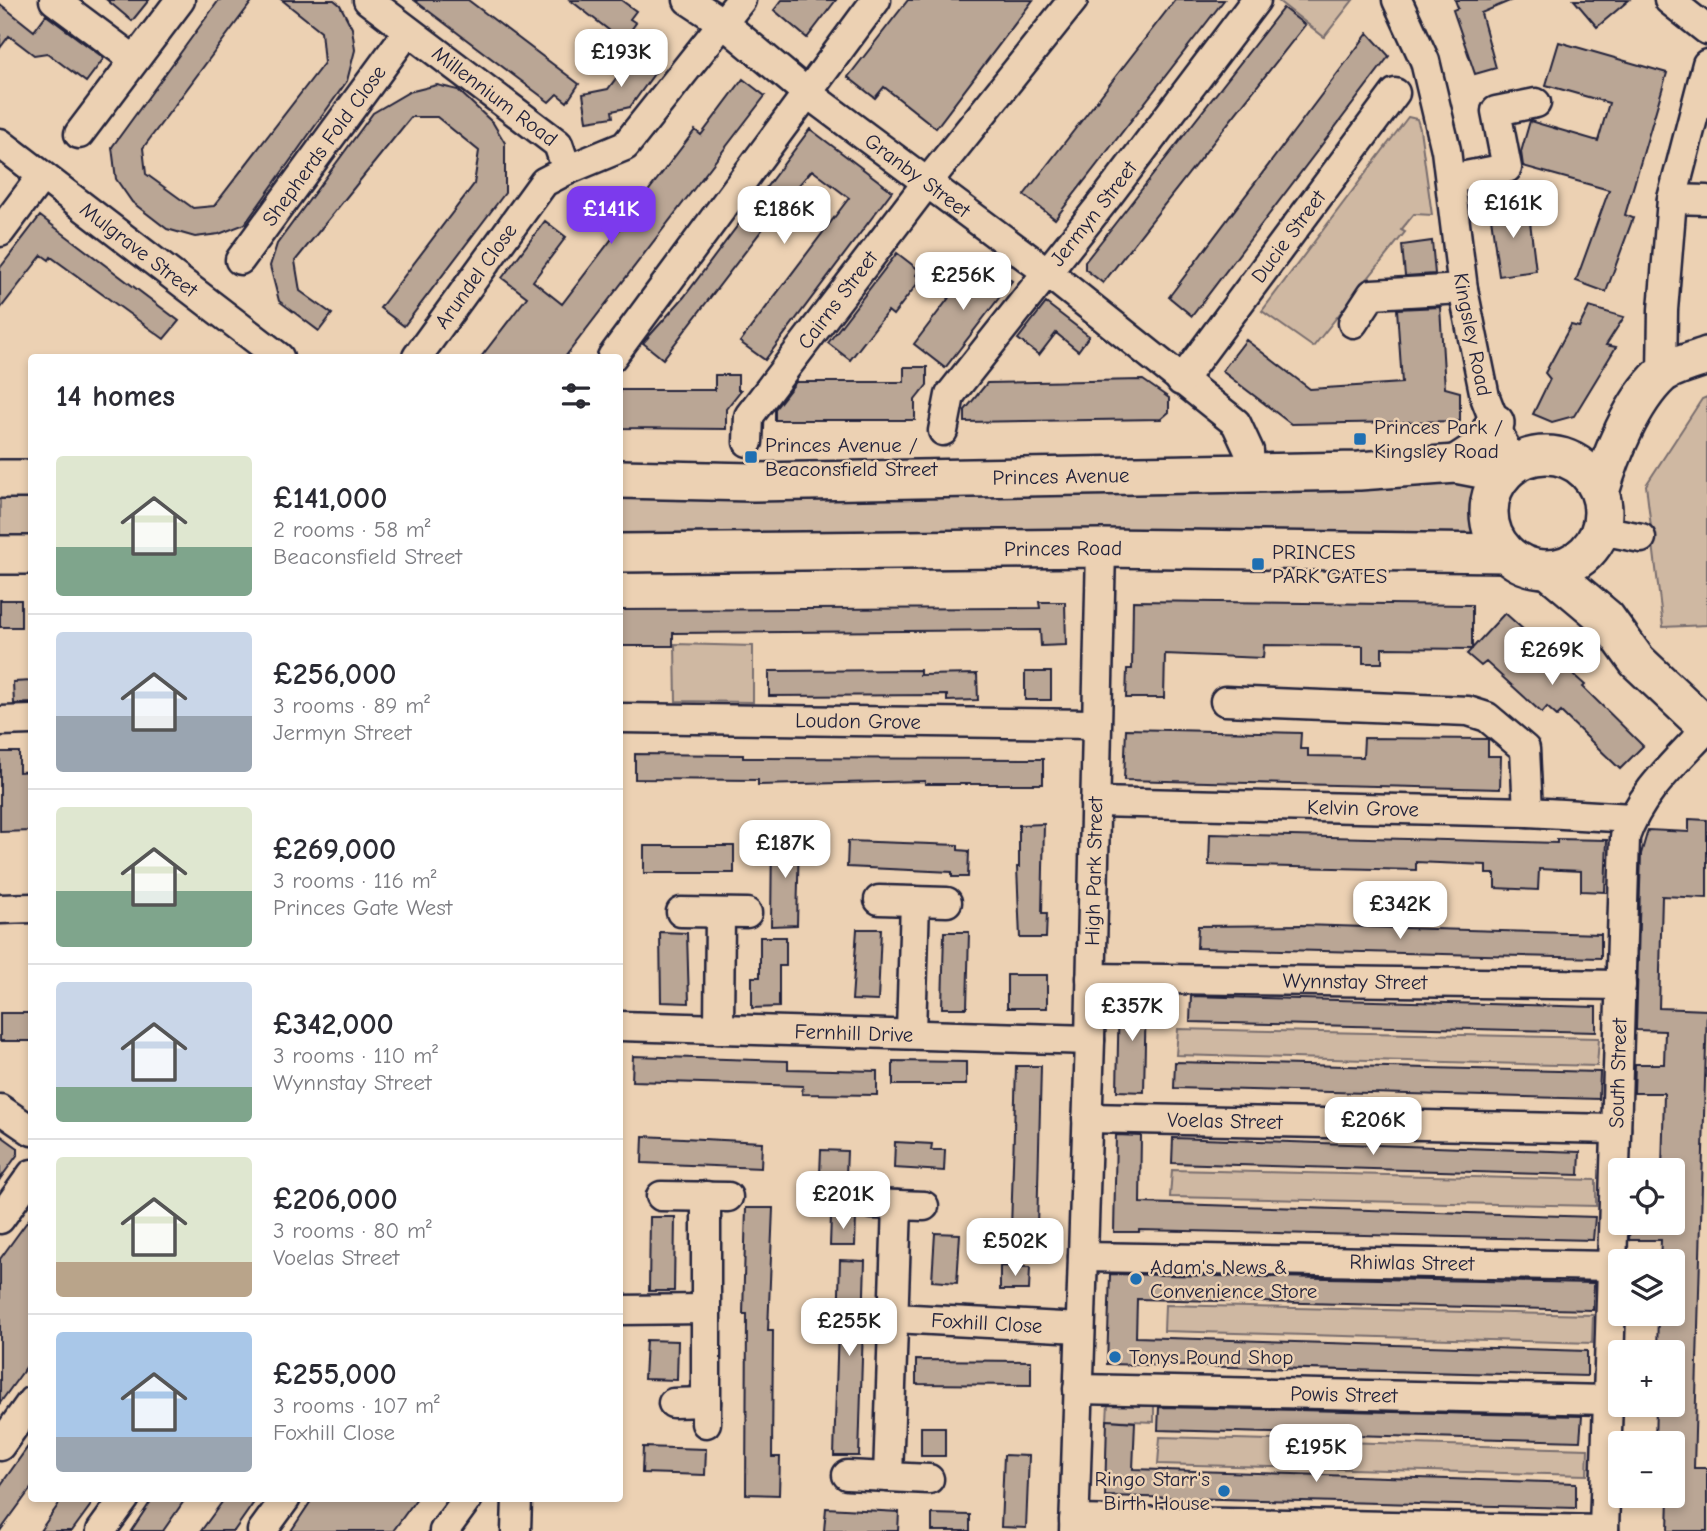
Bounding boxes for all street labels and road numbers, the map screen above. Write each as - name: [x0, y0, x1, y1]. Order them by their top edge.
- street label: Millennium Road: [427, 41, 562, 151]
- street label: Shepherds Fold Close: [257, 60, 391, 231]
- street label: Granby Street: [860, 128, 976, 223]
- street label: Jermyn Street: [1045, 156, 1142, 271]
- street label: Ducie Street: [1246, 185, 1331, 287]
- street label: Mulgrave Street: [75, 197, 203, 303]
- street label: Arundel Close: [430, 219, 522, 333]
- street label: Cairns Street: [793, 245, 883, 354]
- street label: Kingsley Road: [1449, 272, 1496, 398]
- street label: Princes Avenue: [992, 463, 1130, 490]
- street label: Princes Road: [1004, 536, 1122, 561]
- street label: Loudon Grove: [795, 708, 921, 734]
- street label: High Park Street: [1080, 795, 1107, 946]
- street label: Kelvin Grove: [1307, 795, 1419, 821]
- street label: Wynnstay Street: [1282, 969, 1429, 994]
- street label: South Street: [1604, 1017, 1632, 1129]
- street label: Fernhill Drive: [794, 1019, 914, 1047]
- street label: Voelas Street: [1167, 1108, 1284, 1134]
- street label: Rhiwlas Street: [1349, 1250, 1476, 1276]
- street label: Foxhill Close: [931, 1308, 1043, 1338]
- street label: Powis Street: [1290, 1381, 1399, 1408]

